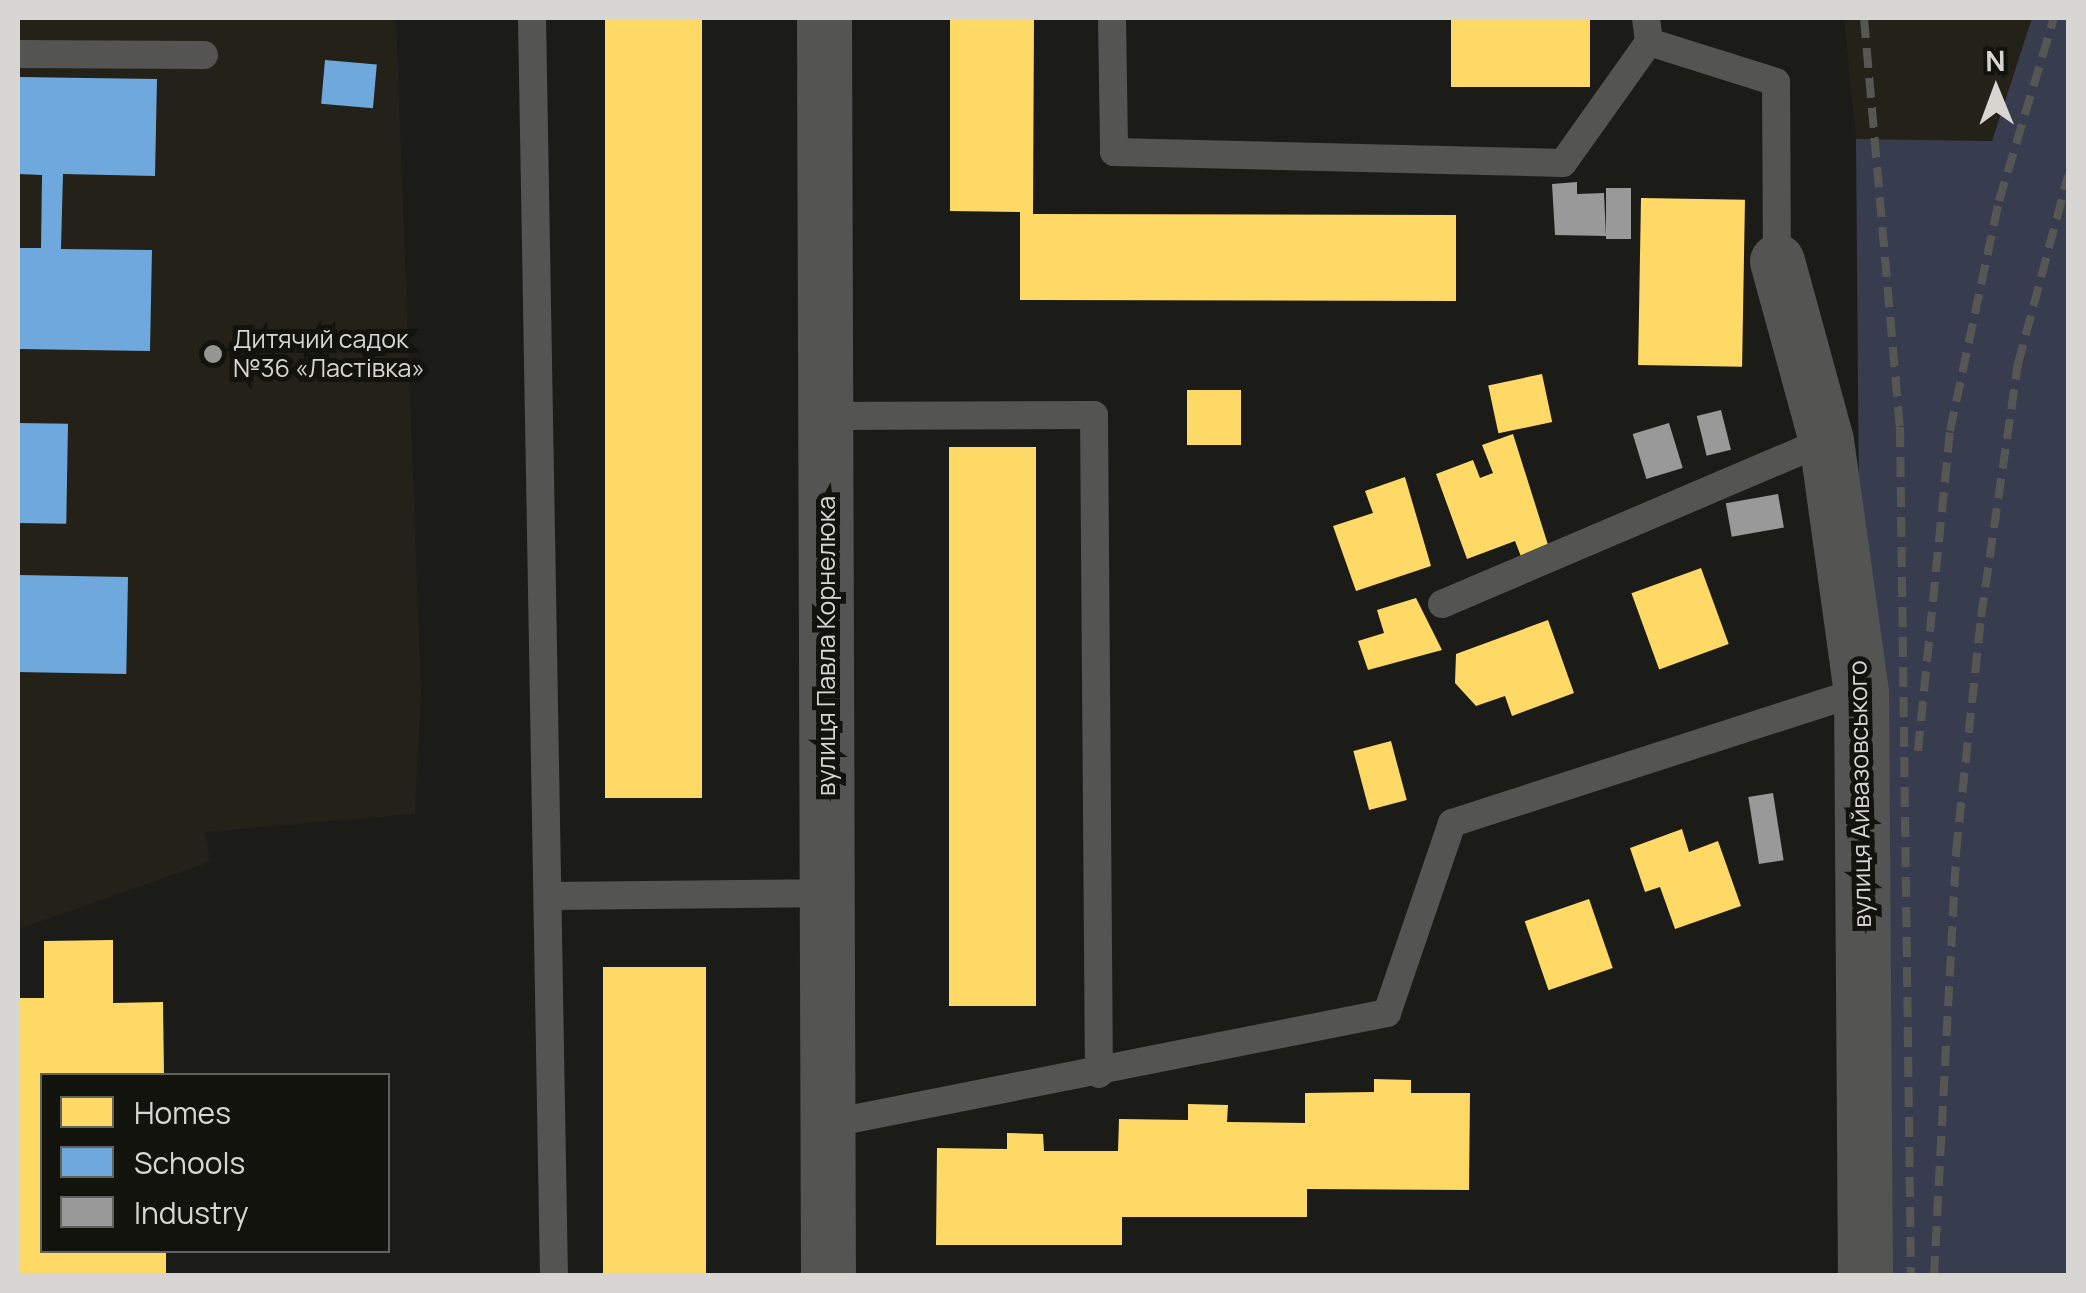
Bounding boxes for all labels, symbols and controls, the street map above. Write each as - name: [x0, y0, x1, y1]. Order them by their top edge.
- north arrow: [1946, 40, 2046, 140]
- text: N: [1985, 41, 2006, 79]
- place label: Дитячий садок №36 «Ластівка»: [233, 325, 425, 384]
- marker: Дитячий садок №36 «Ластівка»: [202, 343, 224, 365]
- street label: вулиця Павла Корнелюка: [811, 496, 841, 796]
- street label: вулиця Айвазовського: [1843, 660, 1877, 928]
- legend: [40, 1073, 390, 1253]
- text: Homes: [134, 1092, 231, 1133]
- text: Schools: [134, 1142, 245, 1183]
- text: Industry: [134, 1192, 249, 1233]

